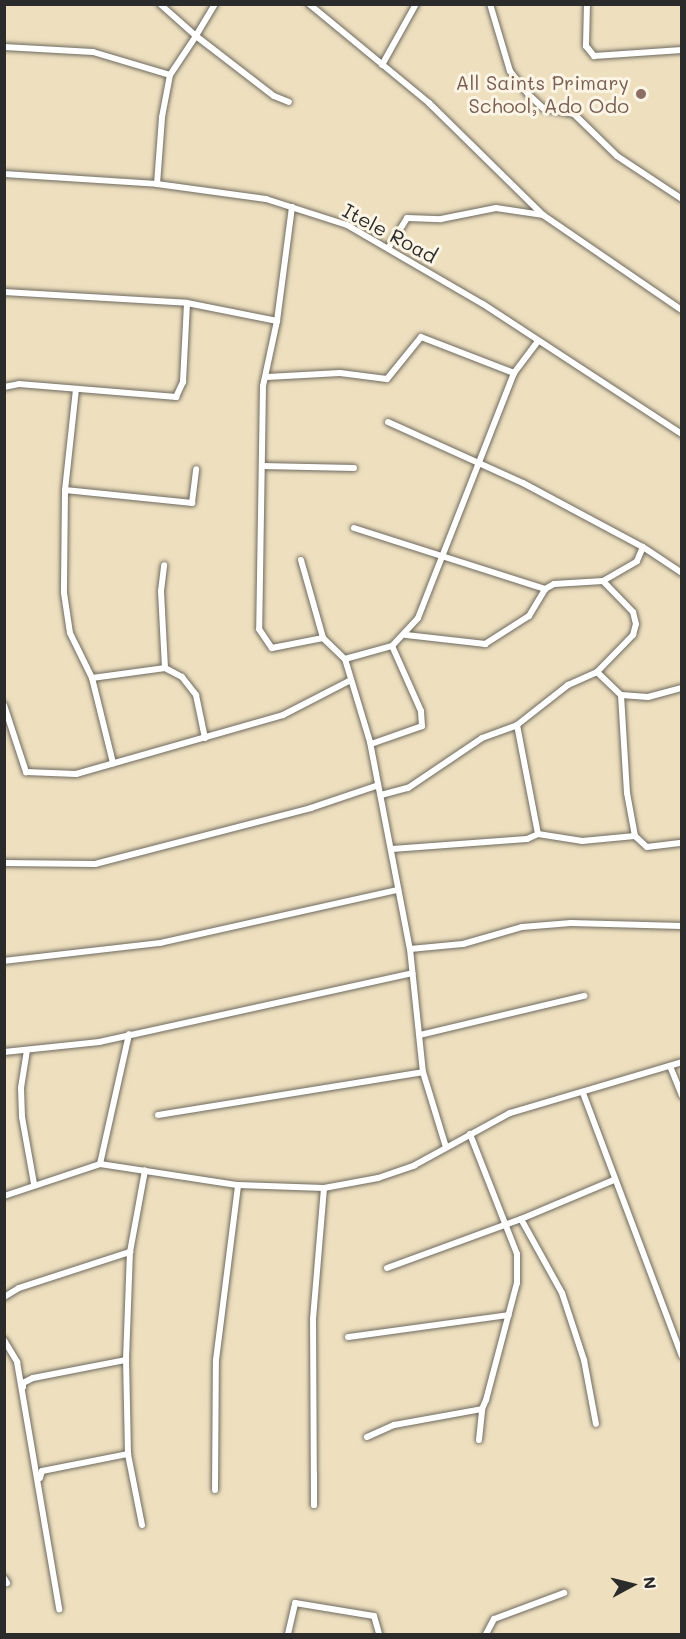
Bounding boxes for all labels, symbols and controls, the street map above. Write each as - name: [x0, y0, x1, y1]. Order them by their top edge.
- place label: All Saints Primary School, Ado Odo: [456, 70, 629, 117]
- marker: All Saints Primary School, Ado Odo: [634, 87, 648, 101]
- street label: Itele Road: [339, 198, 441, 268]
- north arrow: [602, 1555, 662, 1615]
- text: N: [639, 1575, 662, 1590]

